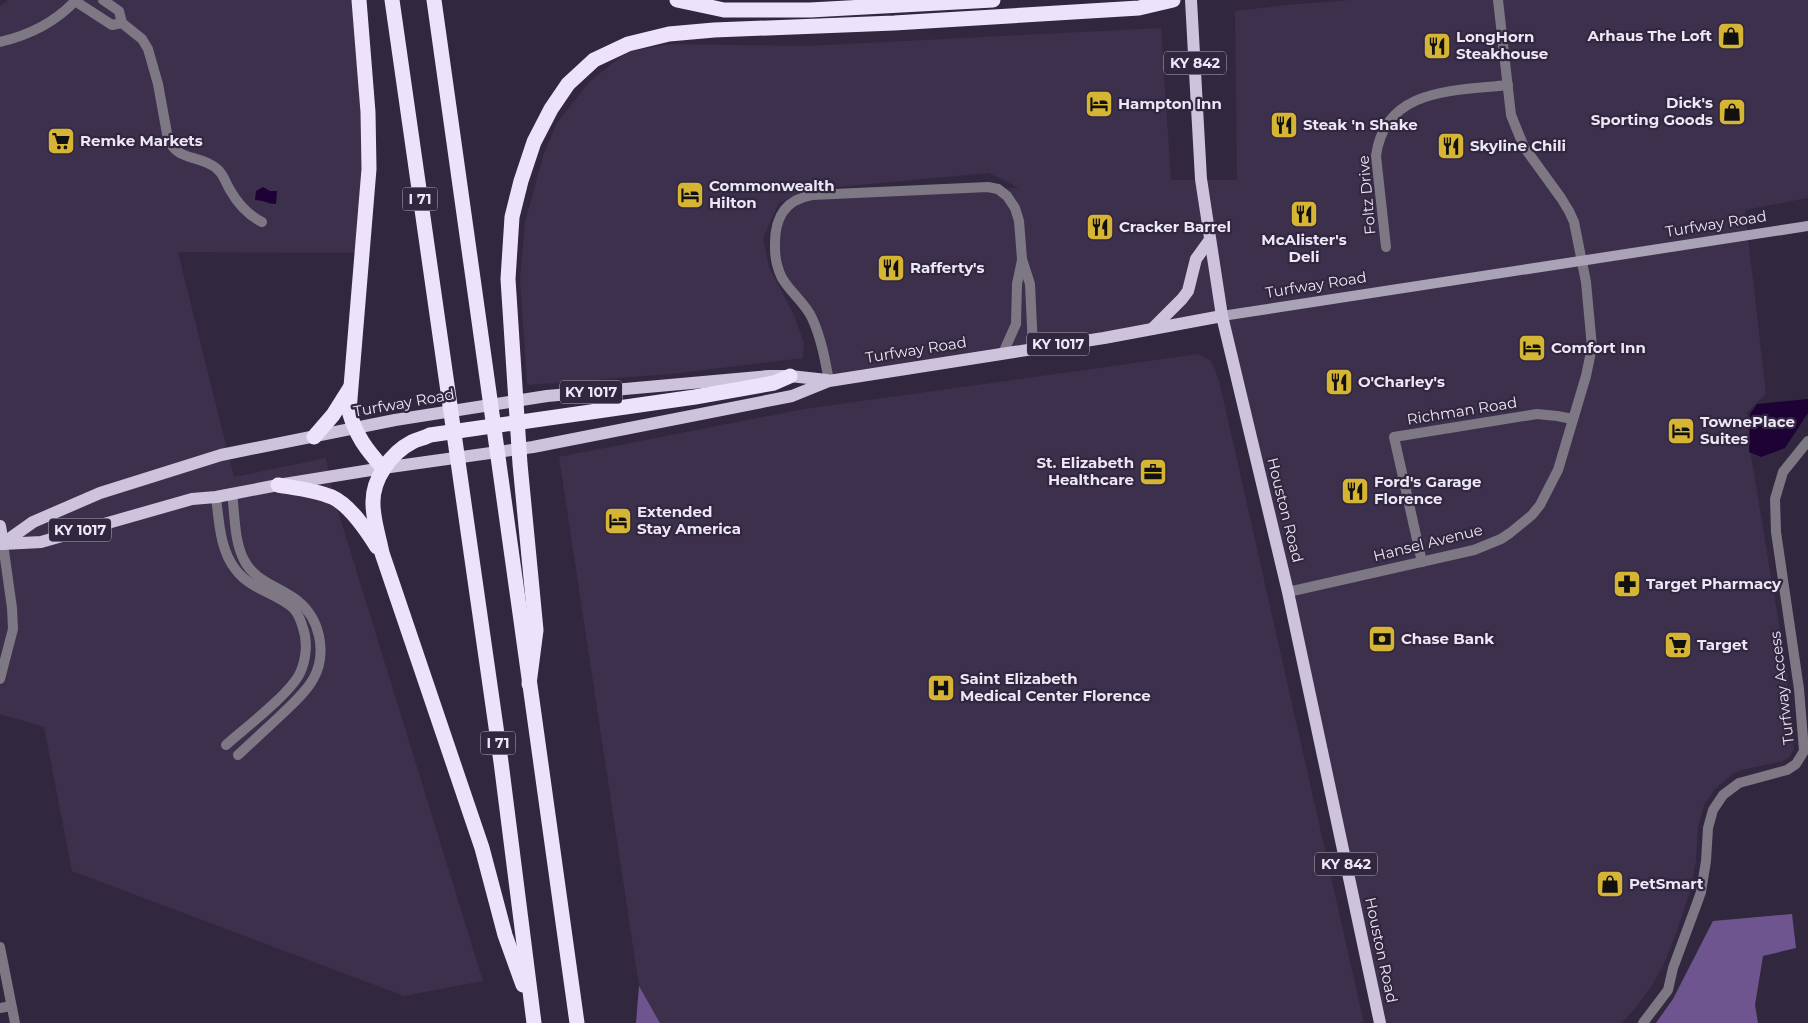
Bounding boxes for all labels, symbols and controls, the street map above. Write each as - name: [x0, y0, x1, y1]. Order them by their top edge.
- shop icon: Arhaus The Loft: [1716, 21, 1746, 51]
- place label: Arhaus The Loft: [1586, 26, 1712, 45]
- place label: LongHorn Steakhouse: [1456, 27, 1548, 63]
- restaurant icon: LongHorn Steakhouse: [1422, 31, 1452, 61]
- road number: KY 842: [1164, 52, 1226, 74]
- hotel icon: Hampton Inn: [1084, 89, 1114, 119]
- place label: Dick's Sporting Goods: [1591, 93, 1713, 129]
- place label: Hampton Inn: [1118, 94, 1222, 113]
- shop icon: Dick's Sporting Goods: [1717, 97, 1747, 127]
- restaurant icon: Steak 'n Shake: [1269, 110, 1299, 140]
- place label: Steak 'n Shake: [1303, 115, 1418, 134]
- supermarket icon: Remke Markets: [46, 126, 76, 156]
- place label: Remke Markets: [80, 131, 203, 150]
- restaurant icon: Skyline Chili: [1436, 131, 1466, 161]
- place label: Skyline Chili: [1470, 136, 1566, 155]
- street label: Foltz Drive: [1354, 155, 1379, 235]
- place label: Commonwealth Hilton: [709, 176, 835, 212]
- hotel icon: Commonwealth Hilton: [675, 180, 705, 210]
- road number: I 71: [402, 188, 438, 210]
- restaurant icon: McAlister's Deli: [1289, 199, 1319, 229]
- street label: Turfway Road: [1664, 206, 1768, 241]
- restaurant icon: Cracker Barrel: [1085, 212, 1115, 242]
- place label: Cracker Barrel: [1119, 217, 1231, 236]
- place label: McAlister's Deli: [1261, 230, 1347, 266]
- restaurant icon: Rafferty's: [876, 253, 906, 283]
- place label: Rafferty's: [910, 258, 985, 277]
- street label: Turfway Road: [1264, 267, 1368, 302]
- street label: Turfway Road: [864, 332, 968, 367]
- road number: KY 1017: [1027, 332, 1089, 356]
- hotel icon: Comfort Inn: [1517, 333, 1547, 363]
- place label: Comfort Inn: [1551, 338, 1646, 357]
- restaurant icon: O'Charley's: [1324, 367, 1354, 397]
- place label: O'Charley's: [1358, 372, 1445, 391]
- road number: KY 1017: [560, 381, 622, 404]
- street label: Turfway Road: [352, 384, 456, 421]
- street label: Richman Road: [1405, 392, 1518, 429]
- place label: TownePlace Suites: [1700, 412, 1795, 448]
- hotel icon: TownePlace Suites: [1666, 416, 1696, 446]
- place label: St. Elizabeth Healthcare: [1036, 453, 1134, 489]
- street label: Houston Road: [1263, 455, 1308, 564]
- office icon: St. Elizabeth Healthcare: [1138, 457, 1168, 487]
- place label: Ford's Garage Florence: [1374, 472, 1482, 508]
- restaurant icon: Ford's Garage Florence: [1340, 476, 1370, 506]
- place label: Extended Stay America: [637, 502, 741, 538]
- hotel icon: Extended Stay America: [603, 506, 633, 536]
- road number: KY 1017: [49, 518, 111, 542]
- street label: Hansel Avenue: [1371, 520, 1485, 565]
- pharmacy icon: Target Pharmacy: [1612, 569, 1642, 599]
- place label: Target Pharmacy: [1646, 574, 1782, 593]
- bank icon: Chase Bank: [1367, 624, 1397, 654]
- place label: Chase Bank: [1401, 629, 1494, 648]
- supermarket icon: Target: [1663, 630, 1693, 660]
- street label: Turfway Access: [1765, 630, 1798, 746]
- place label: Target: [1697, 635, 1748, 654]
- place label: Saint Elizabeth Medical Center Florence: [960, 669, 1151, 705]
- hospital icon: Saint Elizabeth Medical Center Florence: [926, 673, 956, 703]
- road number: I 71: [480, 731, 516, 754]
- road number: KY 842: [1315, 852, 1377, 876]
- shop icon: PetSmart: [1595, 869, 1625, 899]
- place label: PetSmart: [1629, 874, 1704, 893]
- street label: Houston Road: [1361, 895, 1402, 1004]

